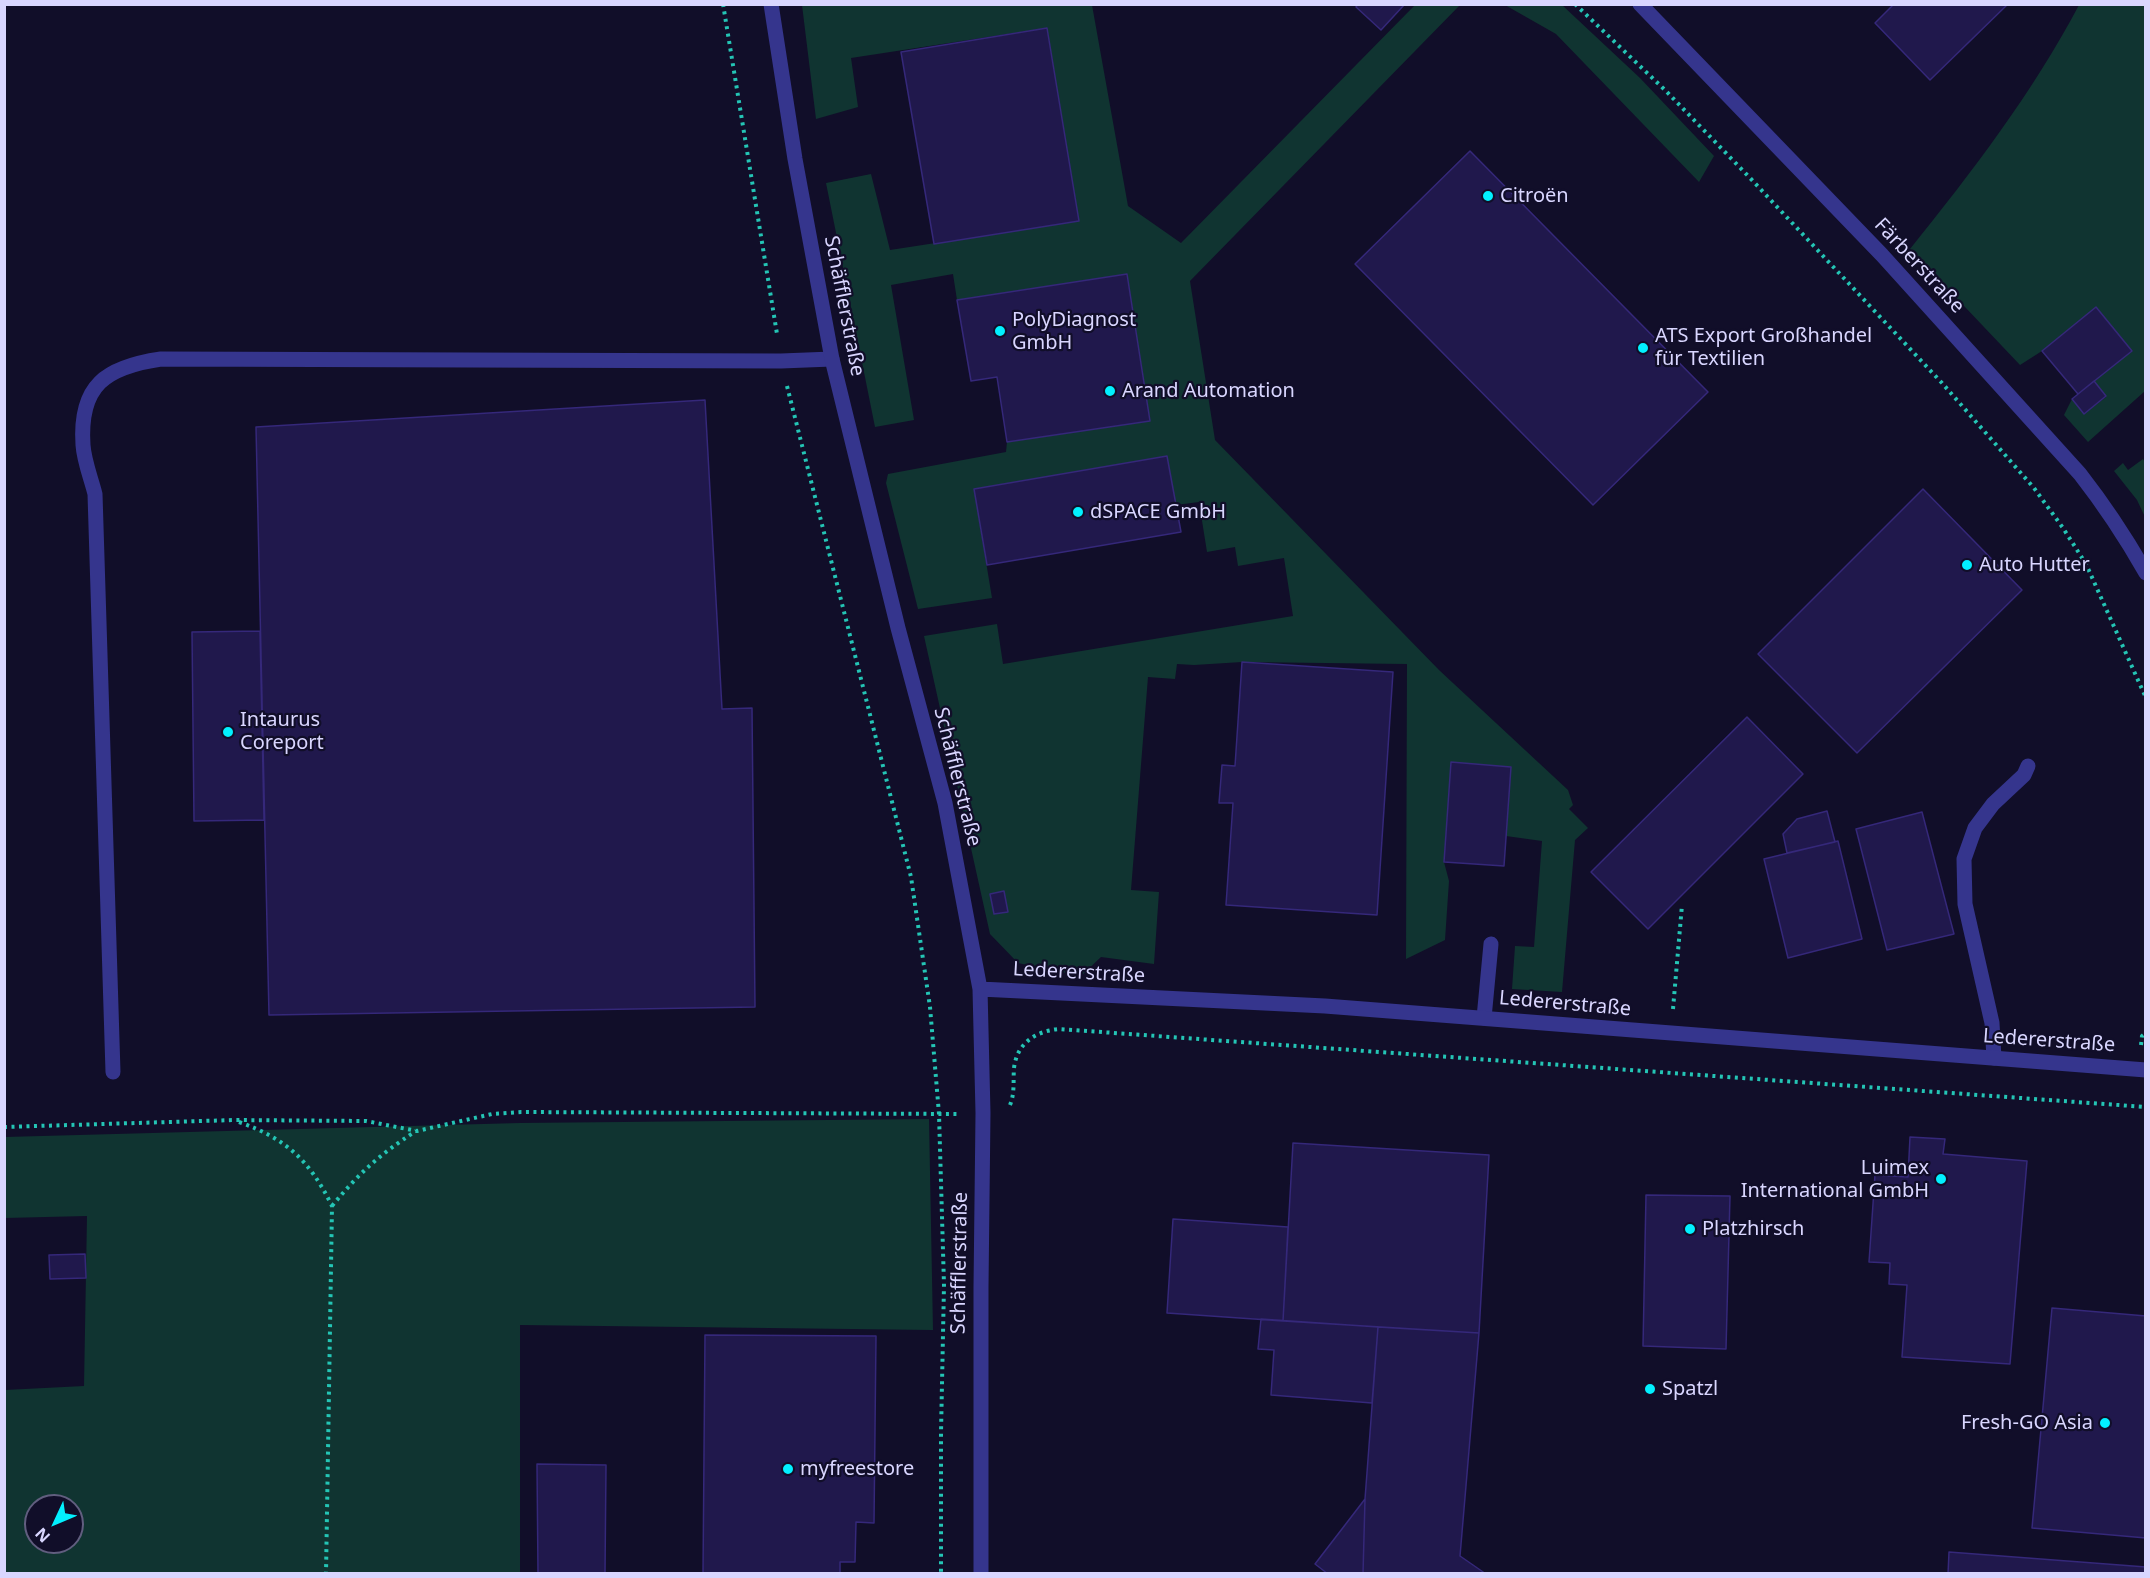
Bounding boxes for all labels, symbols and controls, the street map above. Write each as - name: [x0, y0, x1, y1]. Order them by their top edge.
- place label: Citroën: [1500, 184, 1569, 208]
- marker: Citroën: [1481, 189, 1495, 203]
- street label: Färberstraße: [1869, 213, 1969, 319]
- street label: Schäfflerstraße: [819, 234, 869, 378]
- place label: PolyDiagnost GmbH: [1012, 308, 1136, 355]
- marker: PolyDiagnost GmbH: [993, 324, 1007, 338]
- place label: ATS Export Großhandel für Textilien: [1655, 324, 1872, 371]
- marker: ATS Export Großhandel für Textilien: [1636, 341, 1650, 355]
- place label: Arand Automation: [1122, 379, 1295, 403]
- marker: Arand Automation: [1103, 384, 1117, 398]
- place label: dSPACE GmbH: [1090, 500, 1226, 524]
- marker: dSPACE GmbH: [1071, 505, 1085, 519]
- place label: Auto Hutter: [1979, 553, 2090, 577]
- marker: Auto Hutter: [1960, 558, 1974, 572]
- street label: Schäfflerstraße: [928, 705, 986, 849]
- place label: Intaurus Coreport: [240, 708, 324, 755]
- marker: Intaurus Coreport: [221, 725, 235, 739]
- street label: Ledererstraße: [1012, 958, 1146, 988]
- street label: Ledererstraße: [1498, 986, 1632, 1022]
- street label: Ledererstraße: [1982, 1024, 2116, 1058]
- place label: Luimex International GmbH: [1741, 1156, 1929, 1203]
- marker: Luimex International GmbH: [1934, 1172, 1948, 1186]
- street label: Schäfflerstraße: [947, 1192, 973, 1334]
- place label: Platzhirsch: [1702, 1217, 1804, 1241]
- marker: Platzhirsch: [1683, 1222, 1697, 1236]
- place label: Spatzl: [1662, 1377, 1718, 1401]
- marker: Spatzl: [1643, 1382, 1657, 1396]
- place label: Fresh-GO Asia: [1961, 1411, 2093, 1435]
- marker: Fresh-GO Asia: [2098, 1416, 2112, 1430]
- place label: myfreestore: [800, 1457, 914, 1481]
- marker: myfreestore: [781, 1462, 795, 1476]
- north arrow: [24, 1494, 84, 1554]
- text: N: [30, 1523, 55, 1547]

